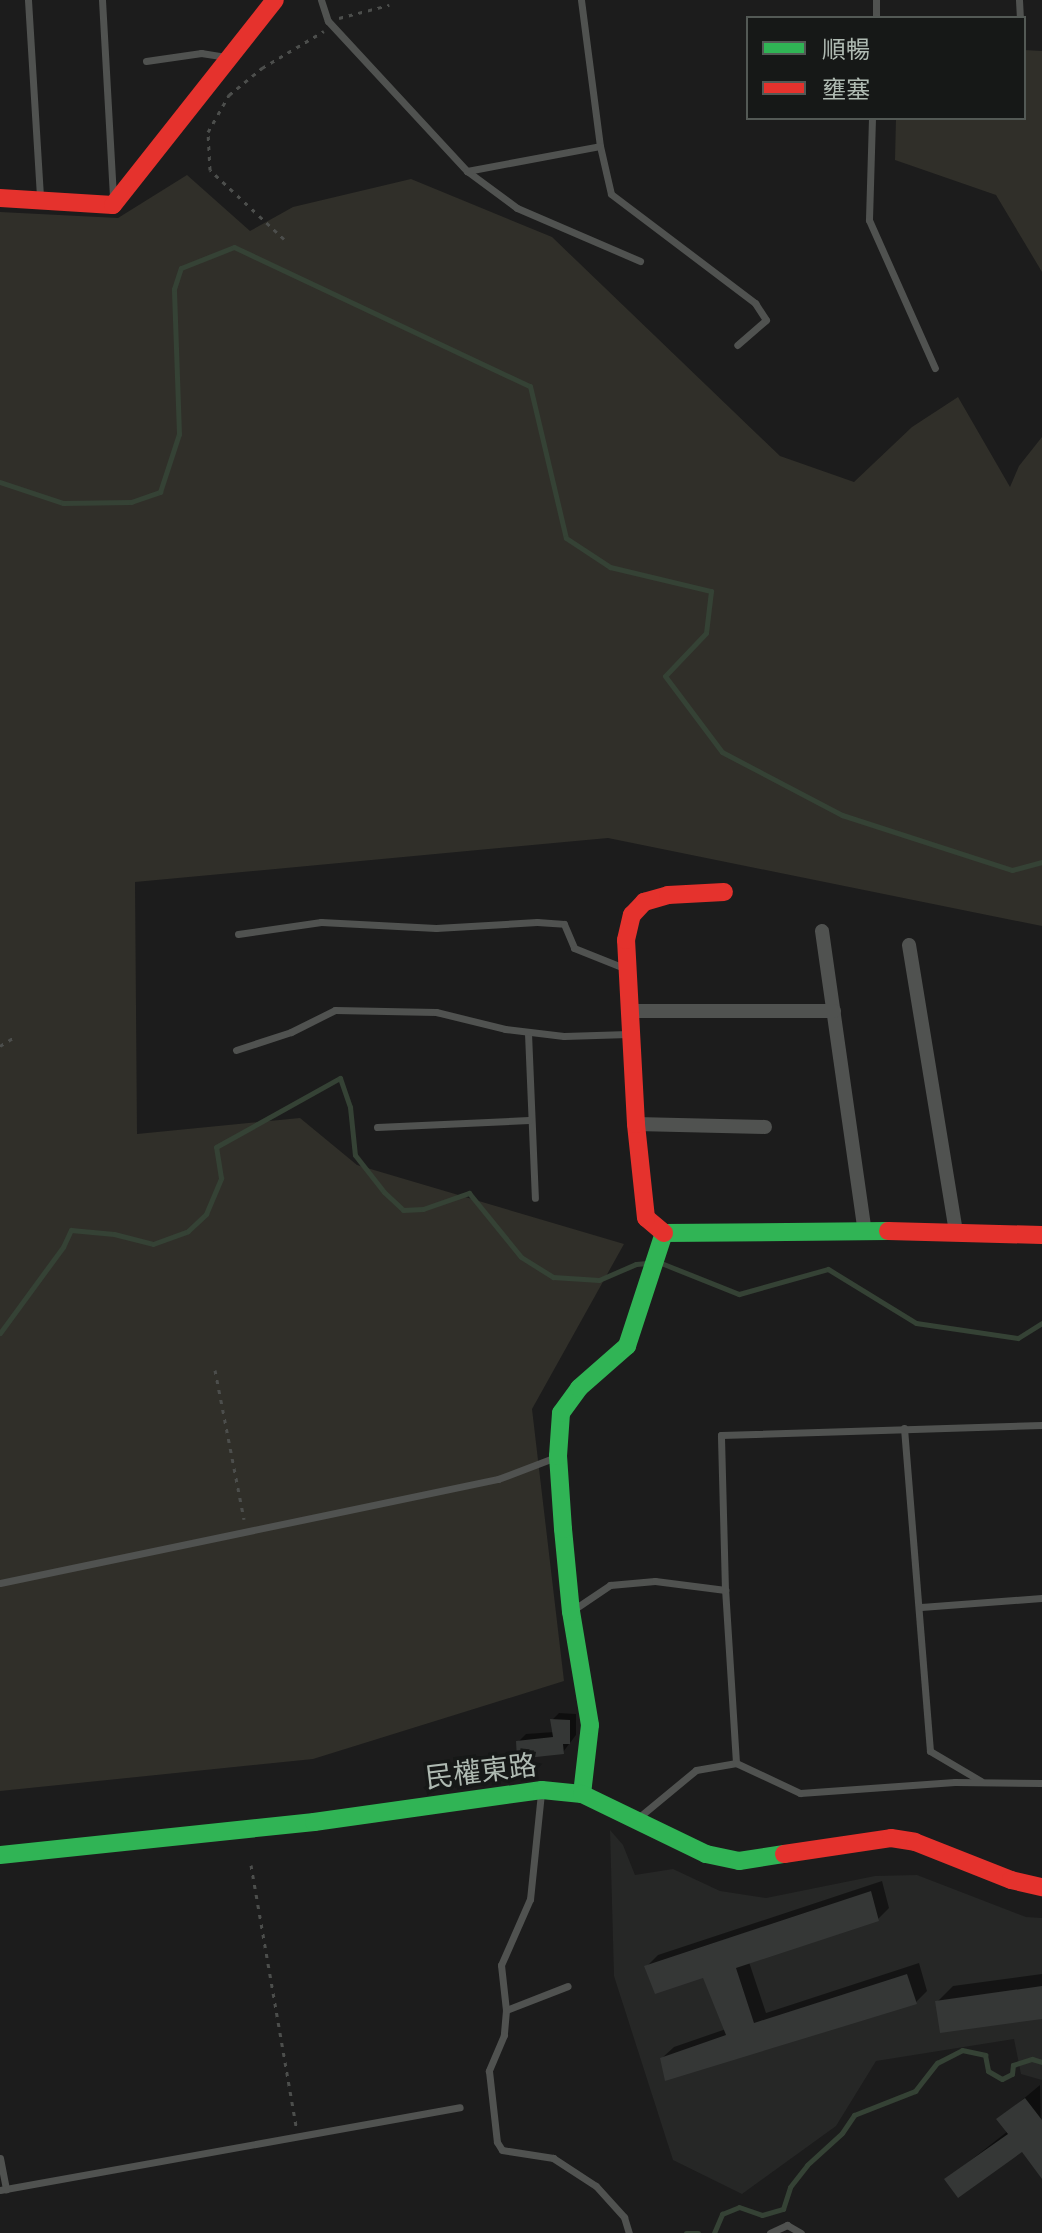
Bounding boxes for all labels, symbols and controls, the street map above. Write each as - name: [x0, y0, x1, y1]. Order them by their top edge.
- legend: [746, 16, 1026, 120]
- text: 順暢: [822, 32, 870, 67]
- text: 壅塞: [822, 72, 870, 107]
- street label: 民權東路: [423, 1749, 539, 1795]

